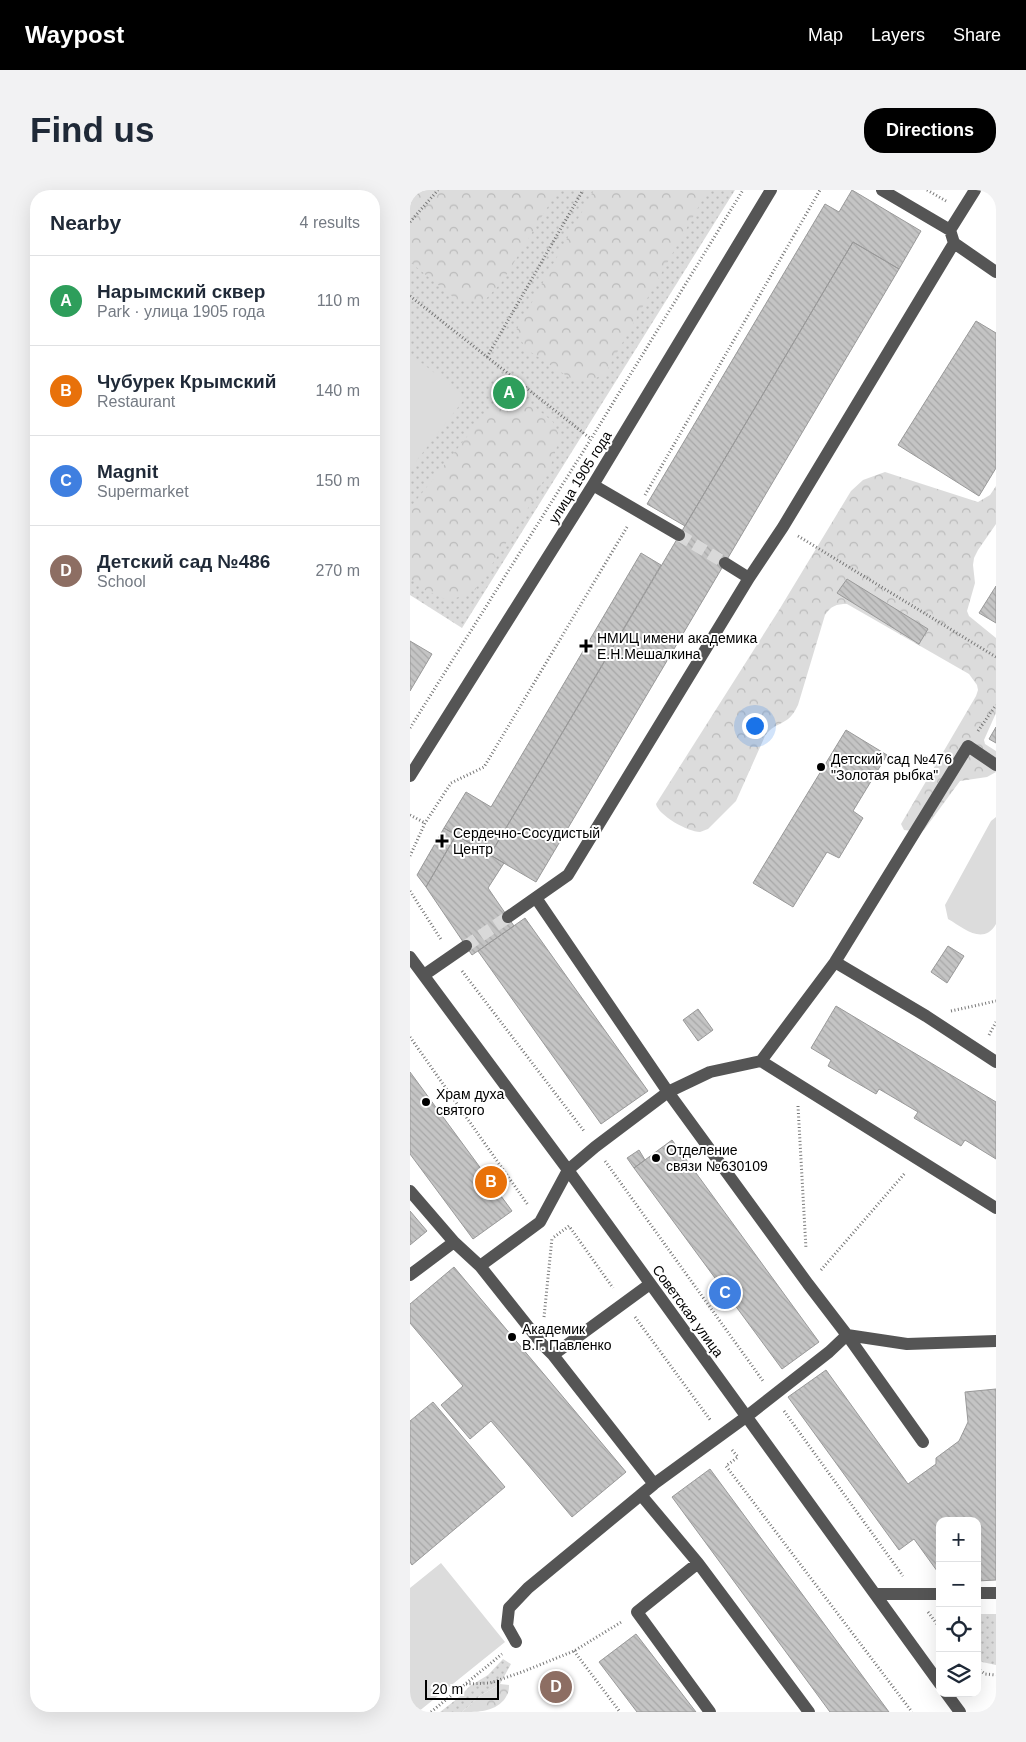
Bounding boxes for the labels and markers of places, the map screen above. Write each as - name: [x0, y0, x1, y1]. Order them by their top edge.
- pin: A: [493, 374, 525, 412]
- place label: НМИЦ имени академика Е.Н.Мешалкина: [597, 630, 758, 662]
- marker: НМИЦ имени академика Е.Н.Мешалкина: [579, 639, 593, 653]
- place label: Детский сад №476 "Золотая рыбка": [831, 751, 952, 783]
- marker: Детский сад №476 "Золотая рыбка": [815, 761, 827, 773]
- place label: Сердечно-Сосудистый Центр: [453, 825, 600, 857]
- marker: Сердечно-Сосудистый Центр: [435, 834, 449, 848]
- place label: Храм духа святого: [436, 1086, 504, 1118]
- marker: Храм духа святого: [420, 1096, 432, 1108]
- place label: Отделение связи №630109: [666, 1142, 768, 1174]
- marker: Отделение связи №630109: [650, 1152, 662, 1164]
- pin: B: [475, 1163, 507, 1201]
- pin: C: [709, 1274, 741, 1312]
- place label: Академик В.Г. Павленко: [522, 1321, 612, 1353]
- marker: Академик В.Г. Павленко: [506, 1331, 518, 1343]
- pin: D: [540, 1668, 572, 1706]

